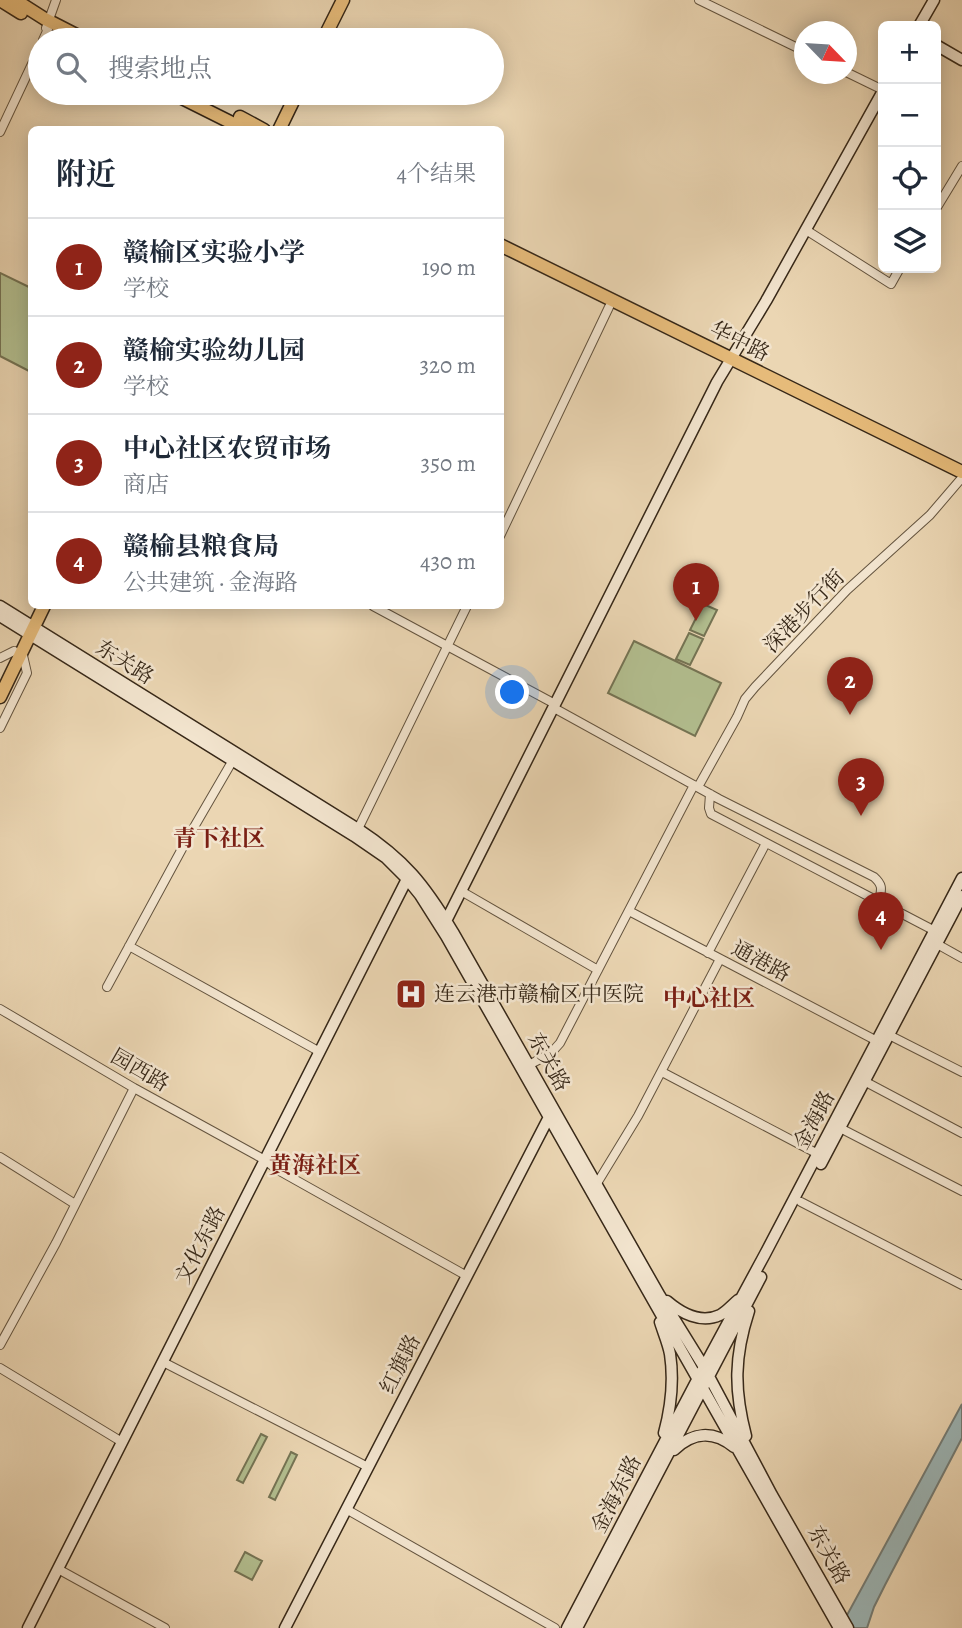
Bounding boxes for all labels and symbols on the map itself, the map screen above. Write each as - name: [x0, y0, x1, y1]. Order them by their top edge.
- north arrow: [794, 21, 857, 84]
- street label: 华中路: [706, 315, 774, 367]
- pin: 1: [673, 563, 719, 621]
- street label: 深港步行街: [757, 564, 851, 658]
- street label: 东关路: [91, 633, 159, 691]
- pin: 2: [827, 657, 873, 715]
- your location: [495, 675, 529, 709]
- pin: 3: [838, 758, 884, 816]
- district label: 青下社区: [173, 823, 265, 854]
- pin: 4: [858, 892, 904, 950]
- street label: 通港路: [727, 934, 795, 988]
- hospital icon: 连云港市赣榆区中医院: [394, 977, 428, 1011]
- place label: 连云港市赣榆区中医院: [434, 980, 644, 1008]
- district label: 中心社区: [663, 983, 755, 1014]
- street label: 东关路: [521, 1028, 577, 1096]
- street label: 园西路: [106, 1042, 174, 1098]
- street label: 金海路: [787, 1086, 841, 1154]
- district label: 黄海社区: [269, 1150, 361, 1181]
- street label: 文化东路: [168, 1201, 232, 1289]
- street label: 红旗路: [373, 1330, 427, 1398]
- street label: 金海东路: [584, 1450, 648, 1538]
- street label: 东关路: [801, 1521, 857, 1589]

